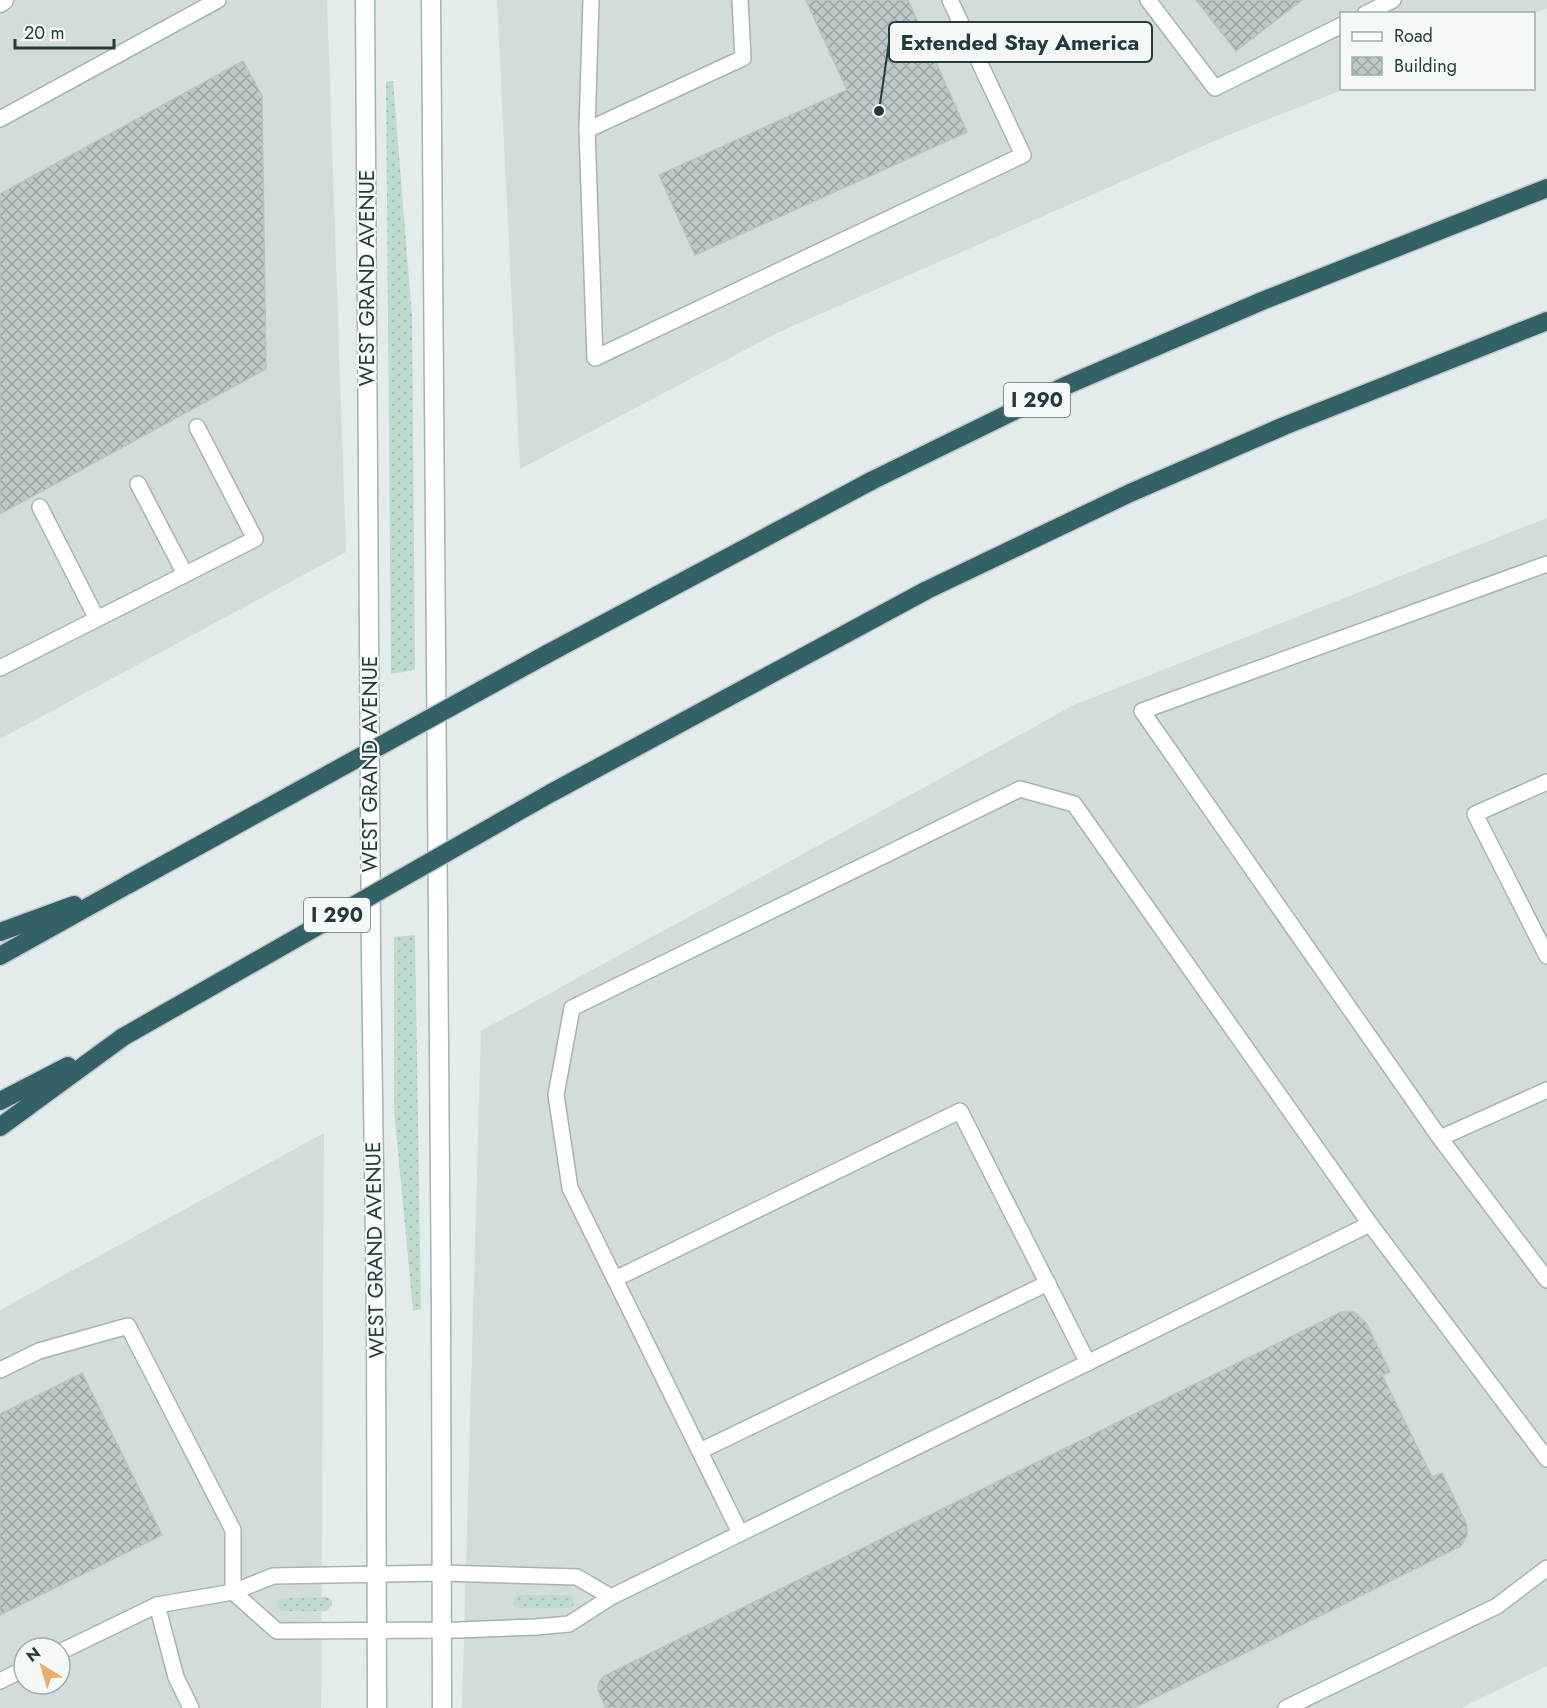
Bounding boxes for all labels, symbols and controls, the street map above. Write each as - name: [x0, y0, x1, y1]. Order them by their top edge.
- scale bar: [15, 12, 114, 50]
- legend: [1340, 12, 1535, 90]
- text: 20 m: [24, 20, 64, 46]
- callout: Extended Stay America: [889, 22, 1152, 62]
- text: Road: [1394, 23, 1433, 49]
- text: Extended Stay America: [901, 26, 1139, 58]
- text: Building: [1394, 53, 1457, 79]
- street label: WEST GRAND AVENUE: [352, 170, 382, 386]
- road number: I 290: [1004, 383, 1070, 417]
- street label: WEST GRAND AVENUE: [355, 656, 385, 872]
- road number: I 290: [304, 898, 370, 932]
- street label: WEST GRAND AVENUE: [358, 1141, 392, 1359]
- north arrow: [12, 1636, 72, 1696]
- text: N: [21, 1641, 45, 1667]

